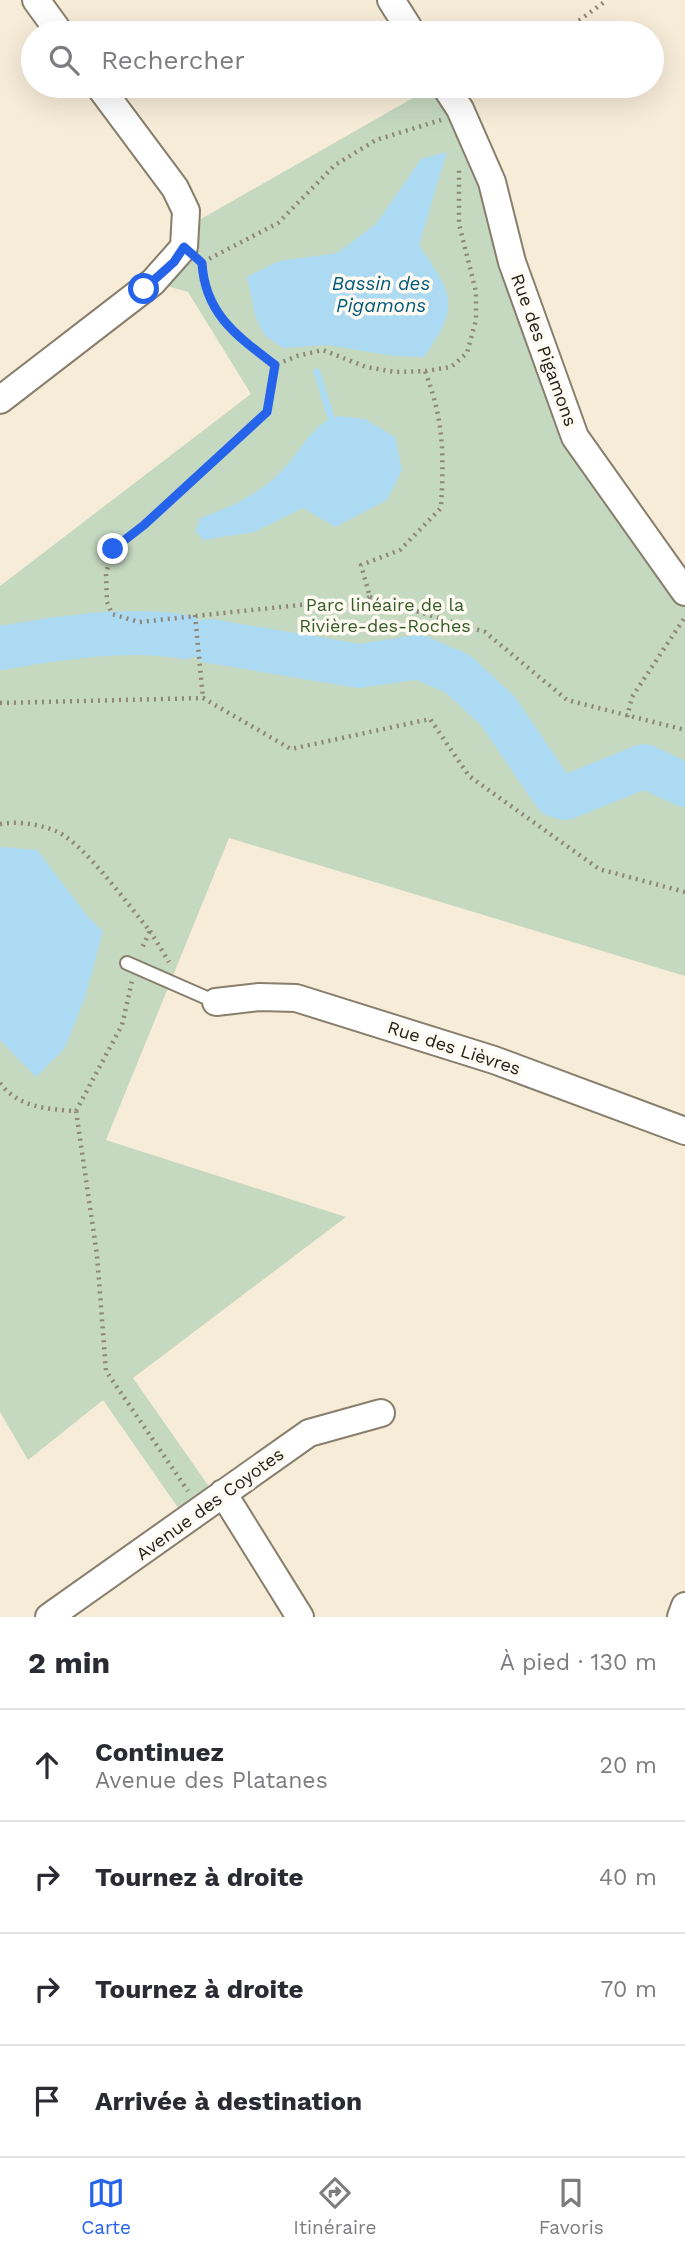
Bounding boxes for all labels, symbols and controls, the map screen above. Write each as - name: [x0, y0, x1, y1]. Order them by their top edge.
- search box: [21, 21, 664, 98]
- icon: search: [45, 41, 83, 79]
- text: Rechercher: [101, 45, 245, 75]
- street label: Rue des Pigamons: [507, 271, 582, 429]
- water label: Bassin des Pigamons: [332, 272, 430, 317]
- route start: [128, 273, 159, 304]
- route end: [97, 533, 128, 564]
- park label: Parc linéaire de la Rivière-des-Roches: [299, 594, 471, 636]
- street label: Rue des Lièvres: [385, 1016, 523, 1079]
- street label: Avenue des Coyotes: [132, 1443, 288, 1564]
- text: 2 min: [28, 1645, 110, 1680]
- text: À pied · 130 m: [500, 1649, 657, 1676]
- text: Continuez: [95, 1737, 224, 1767]
- icon: ahead: [28, 1746, 66, 1784]
- text: 20 m: [600, 1752, 657, 1779]
- text: Avenue des Platanes: [95, 1767, 328, 1794]
- icon: right: [28, 1858, 66, 1896]
- text: Tournez à droite: [95, 1862, 304, 1892]
- text: 40 m: [599, 1864, 657, 1891]
- icon: right: [28, 1970, 66, 2008]
- text: Tournez à droite: [95, 1974, 304, 2004]
- text: 70 m: [600, 1976, 657, 2003]
- icon: arrive: [28, 2082, 66, 2120]
- text: Arrivée à destination: [95, 2086, 362, 2116]
- tab: Carte: [81, 2174, 131, 2239]
- tab: Itinéraire: [293, 2174, 376, 2239]
- tab: Favoris: [539, 2174, 604, 2239]

